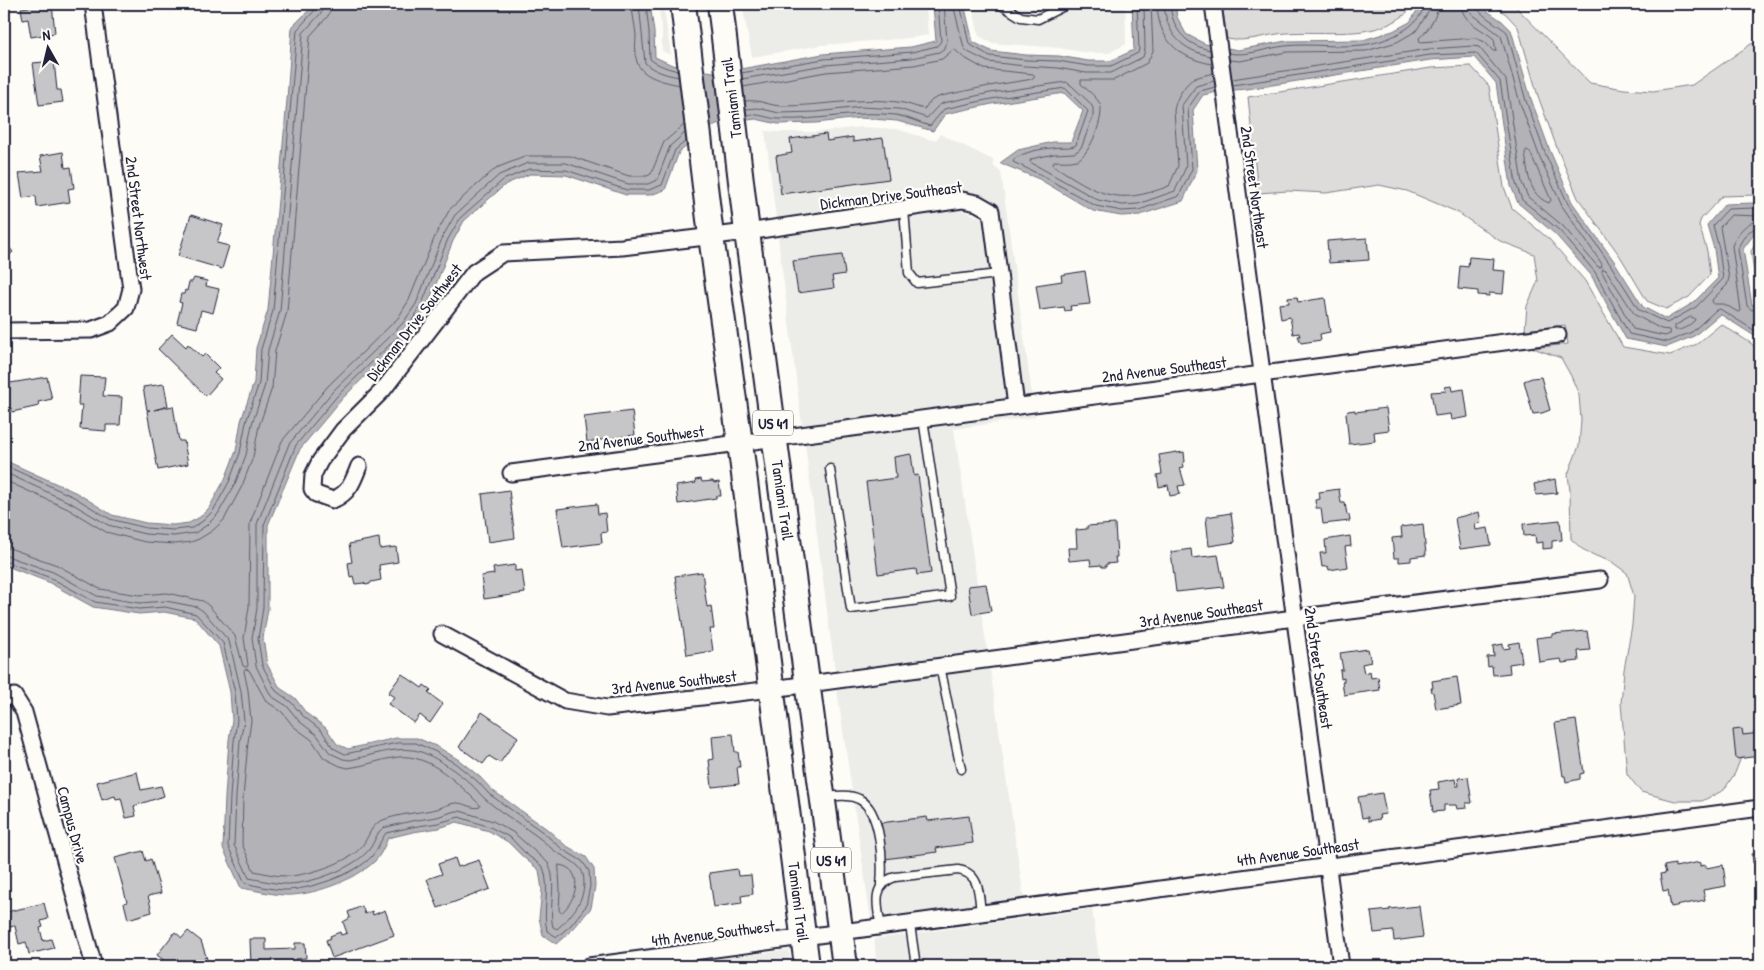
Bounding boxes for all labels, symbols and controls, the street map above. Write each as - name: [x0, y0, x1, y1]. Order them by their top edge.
- north arrow: [22, 22, 72, 72]
- text: N: [41, 25, 52, 45]
- street label: Tamiami Trail: [715, 56, 747, 139]
- street label: 2nd Street Northeast: [1236, 124, 1275, 250]
- street label: 2nd Street Northwest: [121, 155, 158, 282]
- street label: Dickman Drive Southeast: [819, 175, 964, 215]
- street label: Dickman Drive Southwest: [361, 258, 467, 385]
- street label: 2nd Avenue Southeast: [1100, 350, 1228, 388]
- road number: US 41: [753, 410, 793, 436]
- street label: 2nd Avenue Southwest: [577, 419, 706, 457]
- street label: Tamiami Trail: [767, 459, 800, 542]
- street label: 3rd Avenue Southeast: [1138, 593, 1265, 633]
- street label: 2nd Street Southeast: [1300, 606, 1338, 731]
- street label: 3rd Avenue Southwest: [611, 664, 738, 699]
- street label: Campus Drive: [52, 784, 94, 867]
- street label: 4th Avenue Southeast: [1236, 832, 1361, 871]
- road number: US 41: [811, 848, 851, 872]
- street label: Tamiami Trail: [783, 861, 815, 944]
- street label: 4th Avenue Southwest: [650, 914, 776, 951]

